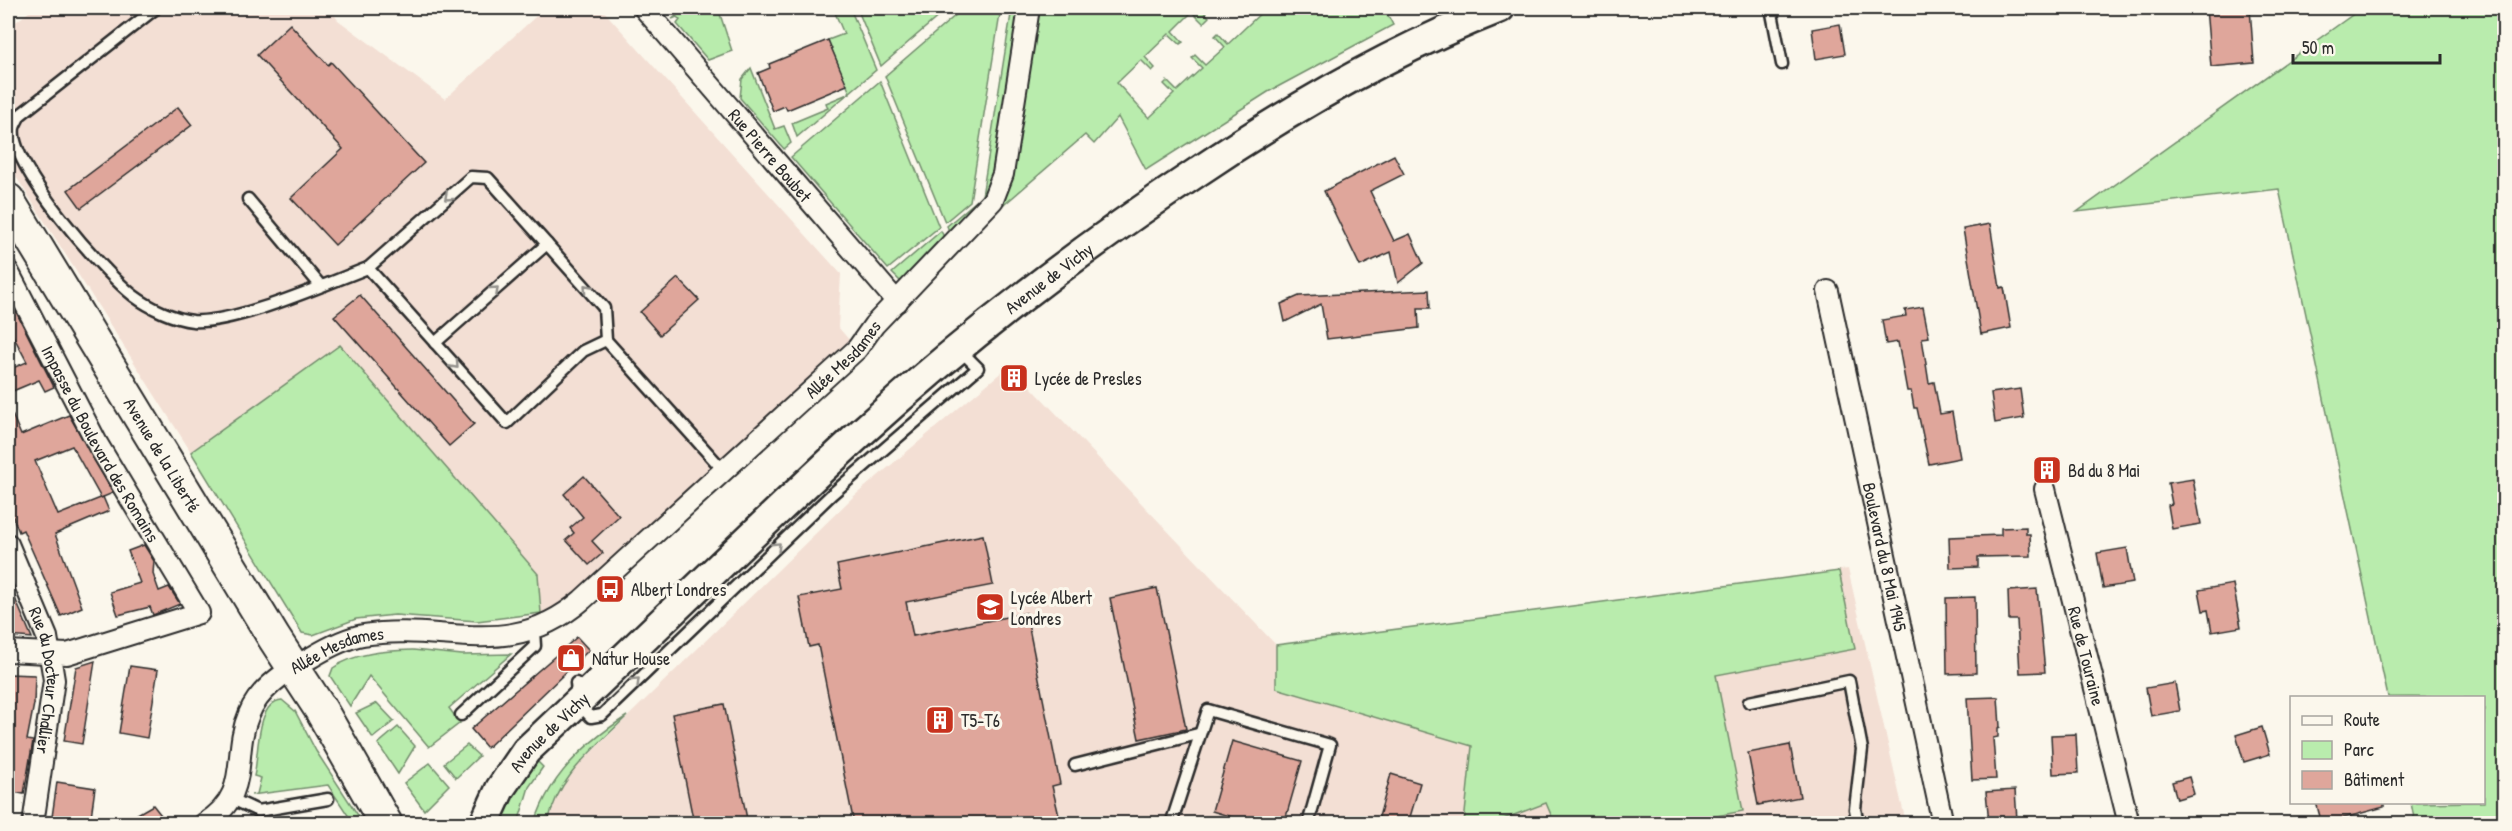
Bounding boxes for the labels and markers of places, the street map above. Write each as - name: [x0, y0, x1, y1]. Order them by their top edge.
- building icon: Lycée de Presles: [998, 362, 1030, 394]
- place label: Lycée de Presles: [1035, 366, 1142, 391]
- building icon: Bd du 8 Mai: [2031, 454, 2063, 486]
- place label: Bd du 8 Mai: [2068, 458, 2140, 483]
- bus stop icon: Albert Londres: [594, 573, 626, 605]
- place label: Albert Londres: [631, 577, 727, 602]
- place label: Lycée Albert Londres: [1011, 585, 1093, 631]
- school or university icon: Lycée Albert Londres: [974, 591, 1006, 623]
- shop icon: Natur House: [555, 642, 587, 674]
- place label: Natur House: [592, 646, 670, 671]
- building icon: T5-T6: [924, 704, 956, 736]
- place label: T5-T6: [961, 708, 1000, 733]

